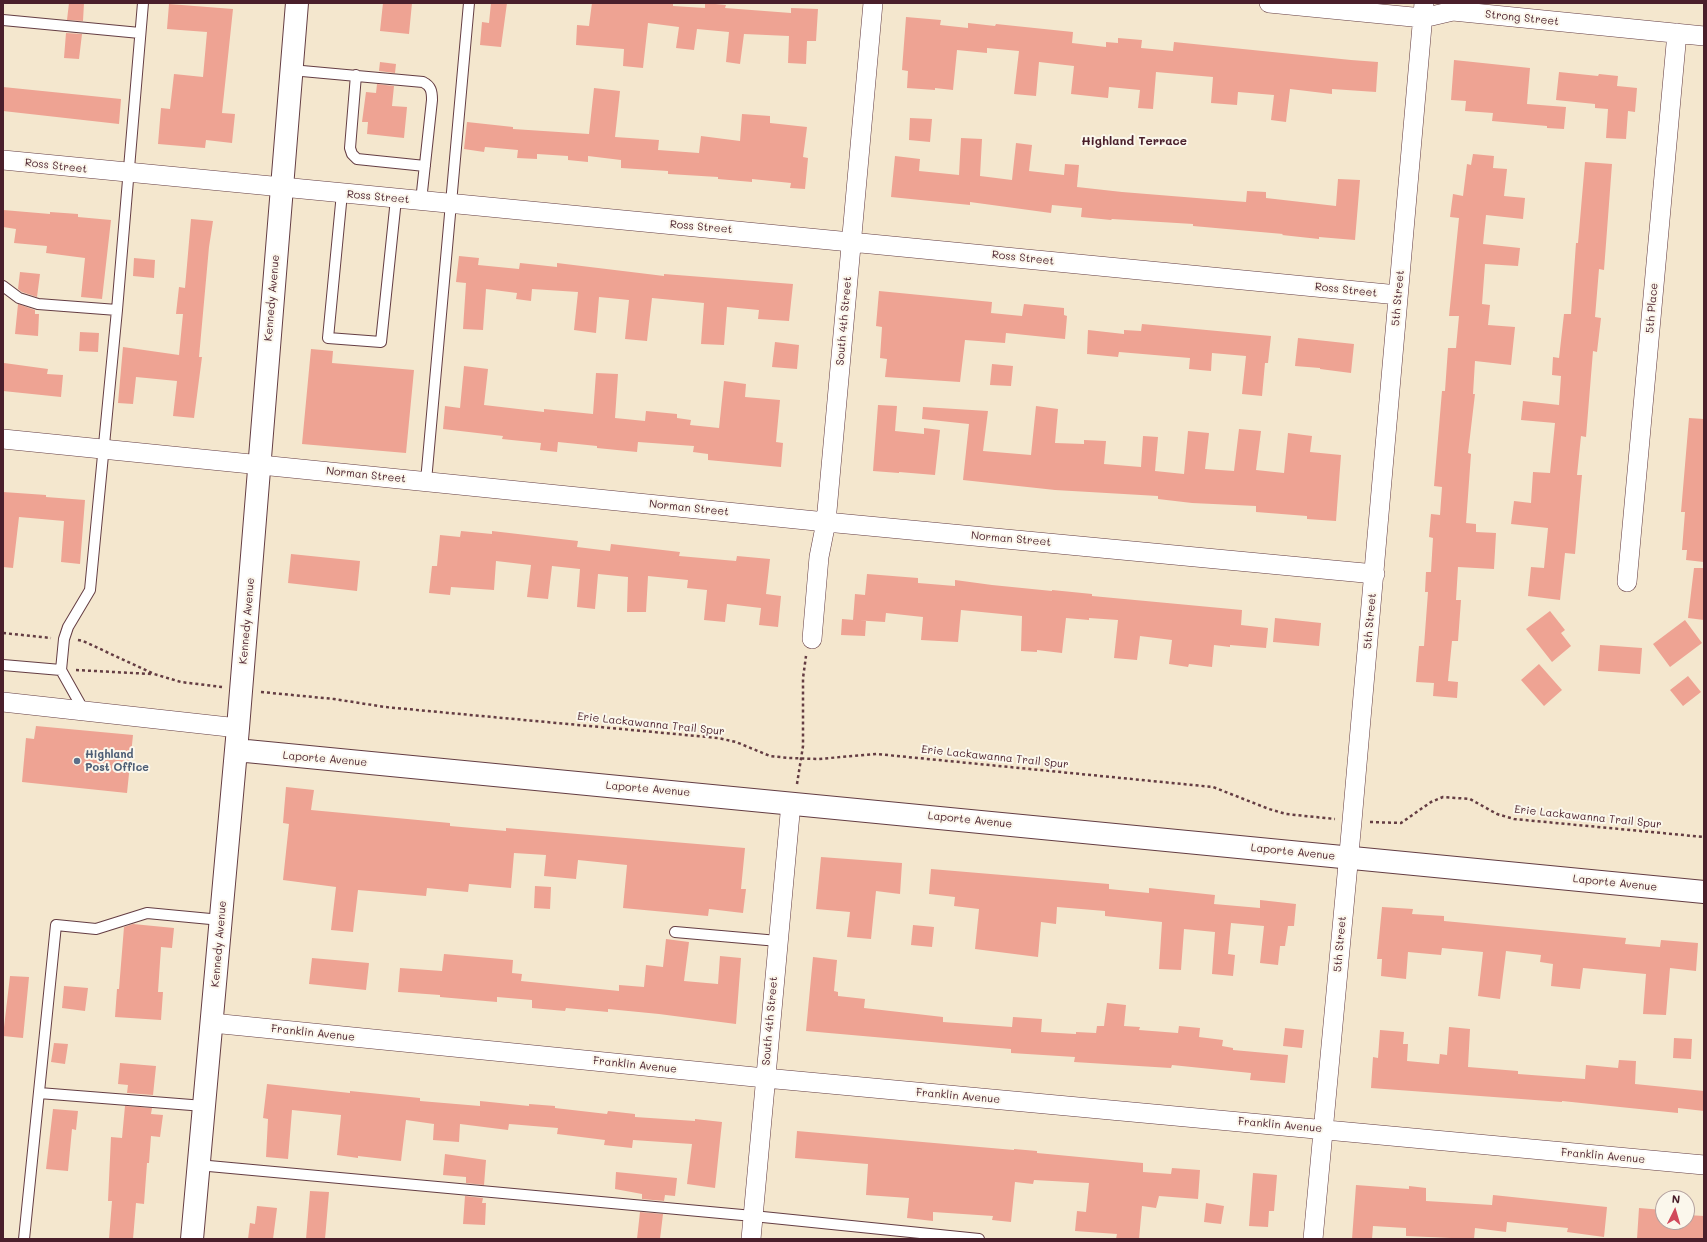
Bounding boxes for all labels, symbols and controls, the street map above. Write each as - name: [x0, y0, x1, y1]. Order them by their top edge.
- street label: Strong Street: [1484, 8, 1560, 28]
- district label: Highland Terrace: [1081, 134, 1187, 148]
- street label: Ross Street: [24, 156, 88, 176]
- street label: Ross Street: [346, 188, 410, 206]
- street label: Ross Street: [669, 218, 733, 236]
- street label: Ross Street: [991, 248, 1055, 268]
- street label: Kennedy Avenue: [262, 254, 282, 342]
- street label: 5th Street: [1389, 270, 1407, 326]
- street label: South 4th Street: [834, 276, 854, 366]
- street label: Ross Street: [1314, 280, 1378, 300]
- street label: 5th Place: [1643, 282, 1661, 334]
- street label: Norman Street: [325, 464, 407, 486]
- street label: Norman Street: [648, 497, 730, 519]
- street label: Norman Street: [970, 529, 1052, 549]
- street label: Kennedy Avenue: [237, 577, 257, 665]
- street label: 5th Street: [1361, 593, 1379, 649]
- street label: Erie Lackawanna Trail Spur: [577, 710, 725, 738]
- street label: Erie Lackawanna Trail Spur: [921, 743, 1069, 771]
- place label: Highland Post Office: [85, 748, 149, 774]
- street label: Laporte Avenue: [282, 749, 368, 769]
- marker: Highland Post Office: [72, 756, 82, 766]
- street label: Laporte Avenue: [605, 779, 691, 799]
- street label: Erie Lackawanna Trail Spur: [1514, 803, 1662, 831]
- street label: Laporte Avenue: [927, 809, 1013, 831]
- street label: Laporte Avenue: [1250, 841, 1336, 863]
- street label: Laporte Avenue: [1572, 872, 1658, 894]
- street label: Kennedy Avenue: [209, 900, 229, 988]
- street label: 5th Street: [1331, 916, 1349, 972]
- street label: South 4th Street: [760, 976, 780, 1066]
- street label: Franklin Avenue: [270, 1022, 356, 1044]
- street label: Franklin Avenue: [592, 1054, 678, 1076]
- street label: Franklin Avenue: [915, 1086, 1001, 1106]
- street label: Franklin Avenue: [1237, 1115, 1323, 1135]
- street label: Franklin Avenue: [1560, 1146, 1646, 1166]
- north arrow: [1655, 1190, 1695, 1230]
- text: N: [1671, 1191, 1681, 1206]

